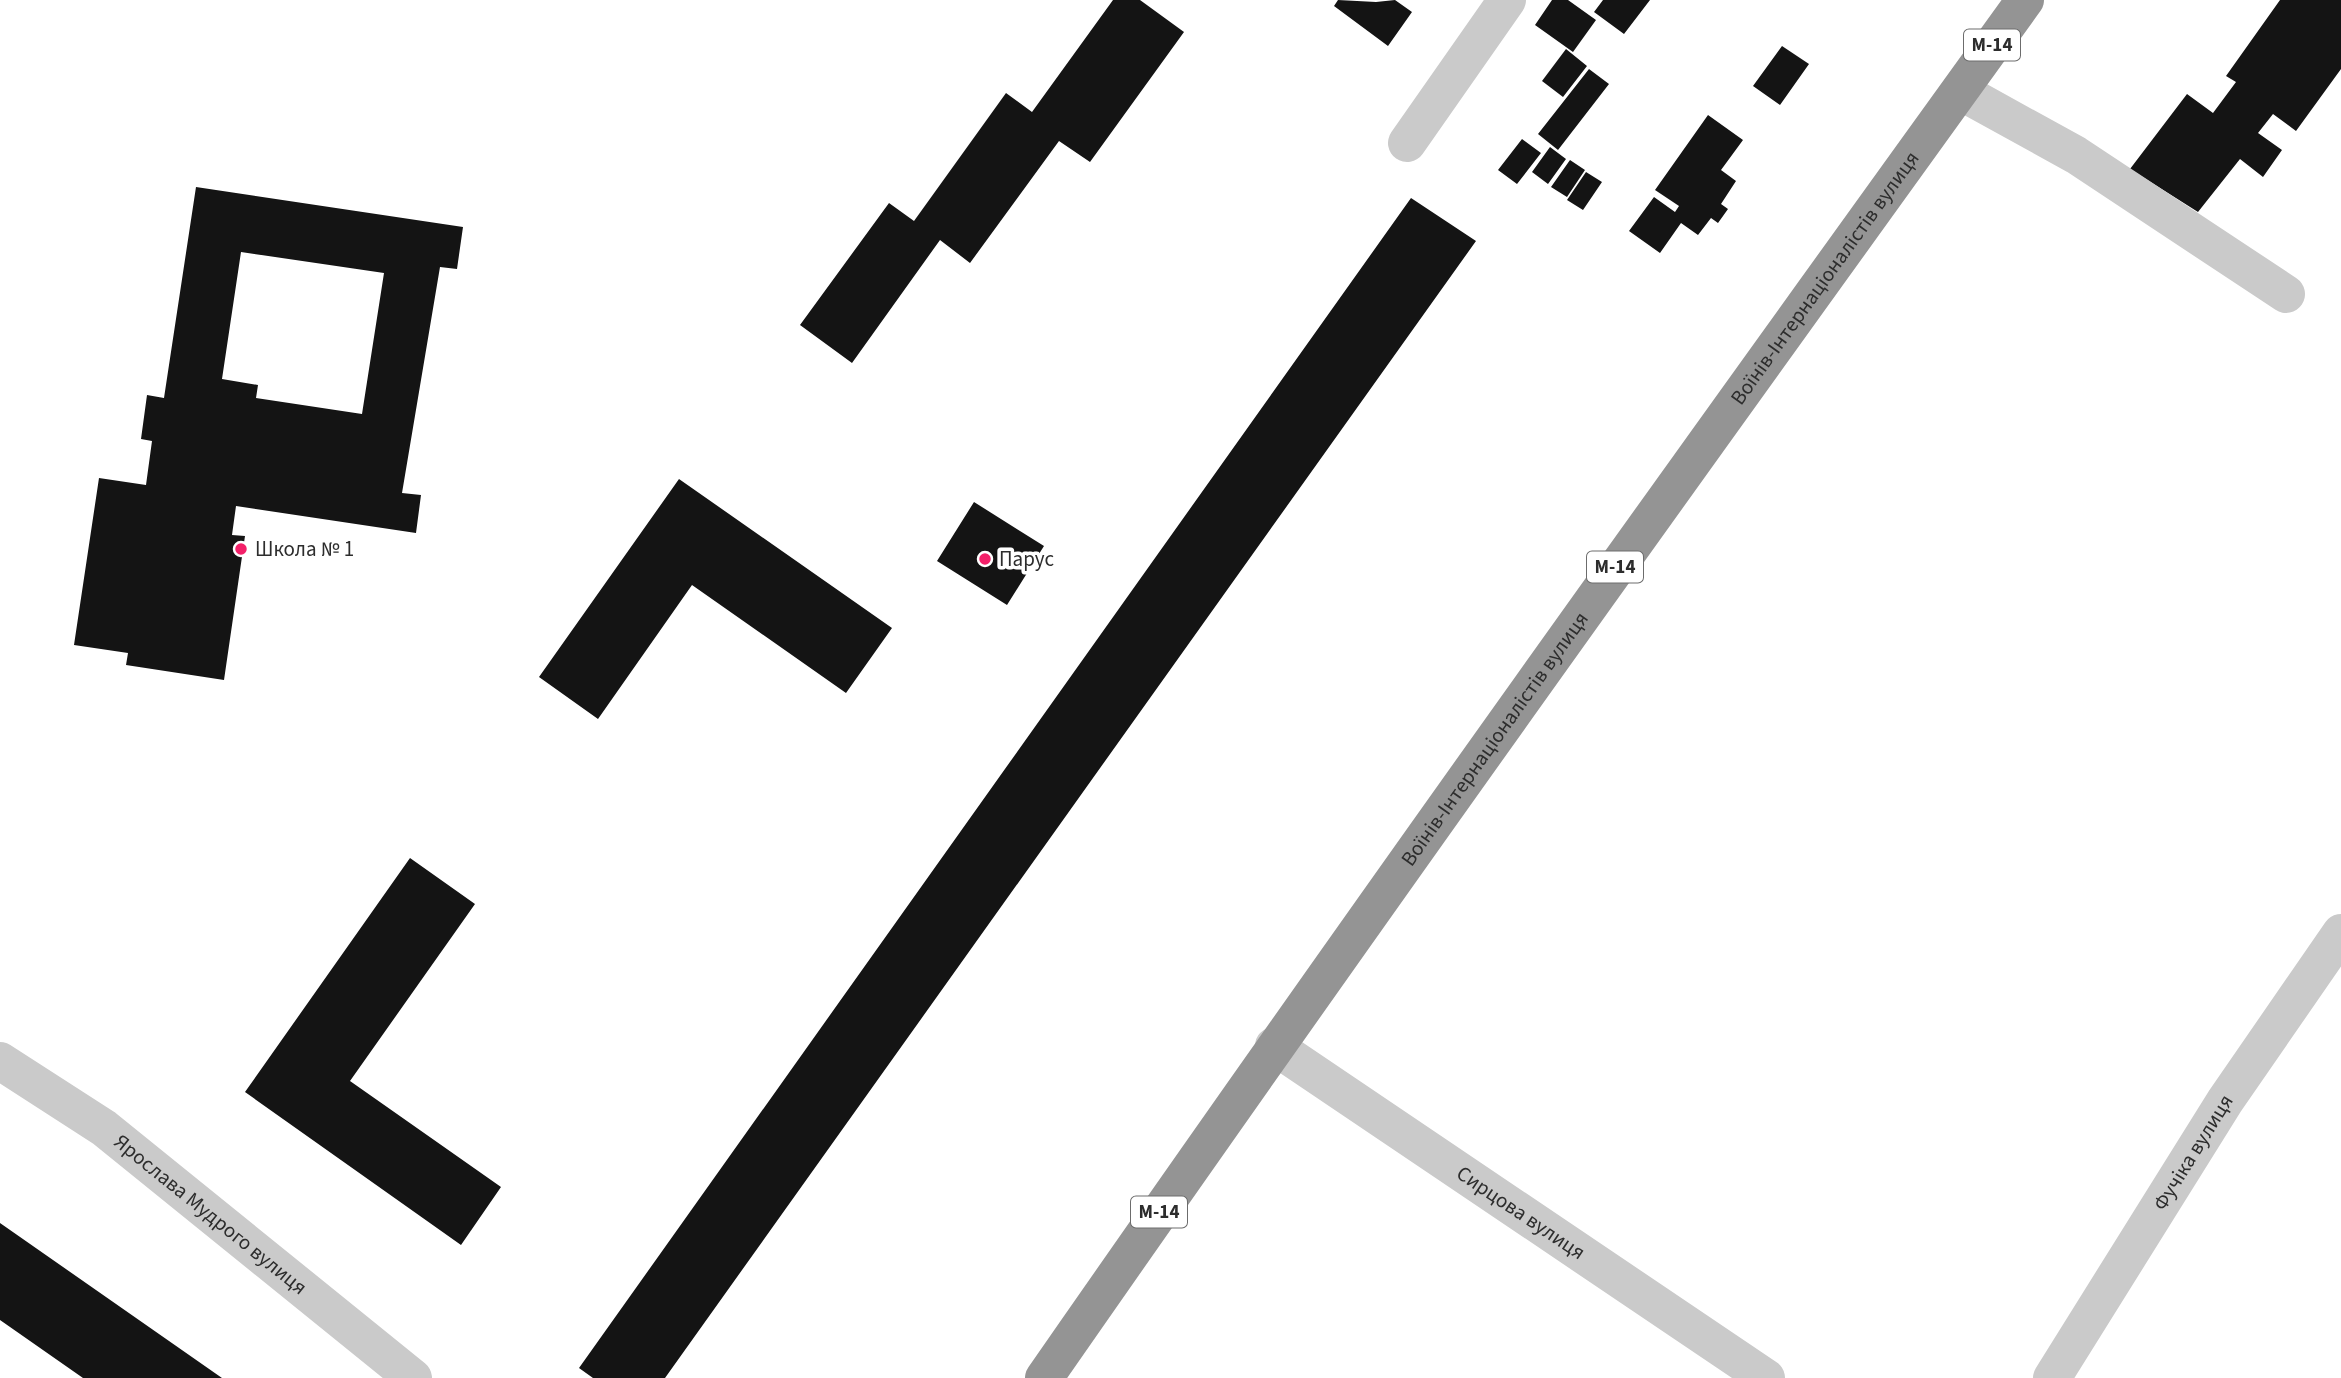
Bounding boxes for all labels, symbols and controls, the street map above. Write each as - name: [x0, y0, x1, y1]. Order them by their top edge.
- road number: М-14: [1964, 30, 2020, 60]
- street label: Воїнів-Інтернаціоналістів вулиця: [1723, 145, 1926, 411]
- place label: Школа № 1: [255, 534, 354, 564]
- marker: Школа № 1: [233, 541, 249, 557]
- place label: Парус: [999, 544, 1054, 574]
- marker: Парус: [977, 551, 993, 567]
- road number: М-14: [1587, 552, 1643, 582]
- street label: Воїнів-Інтернаціоналістів вулиця: [1393, 605, 1596, 872]
- street label: Фучіка вулиця: [2145, 1088, 2241, 1216]
- street label: Ярослава Мудрого вулиця: [108, 1127, 314, 1302]
- street label: Сирцова вулиця: [1450, 1158, 1592, 1267]
- road number: М-14: [1131, 1196, 1187, 1228]

